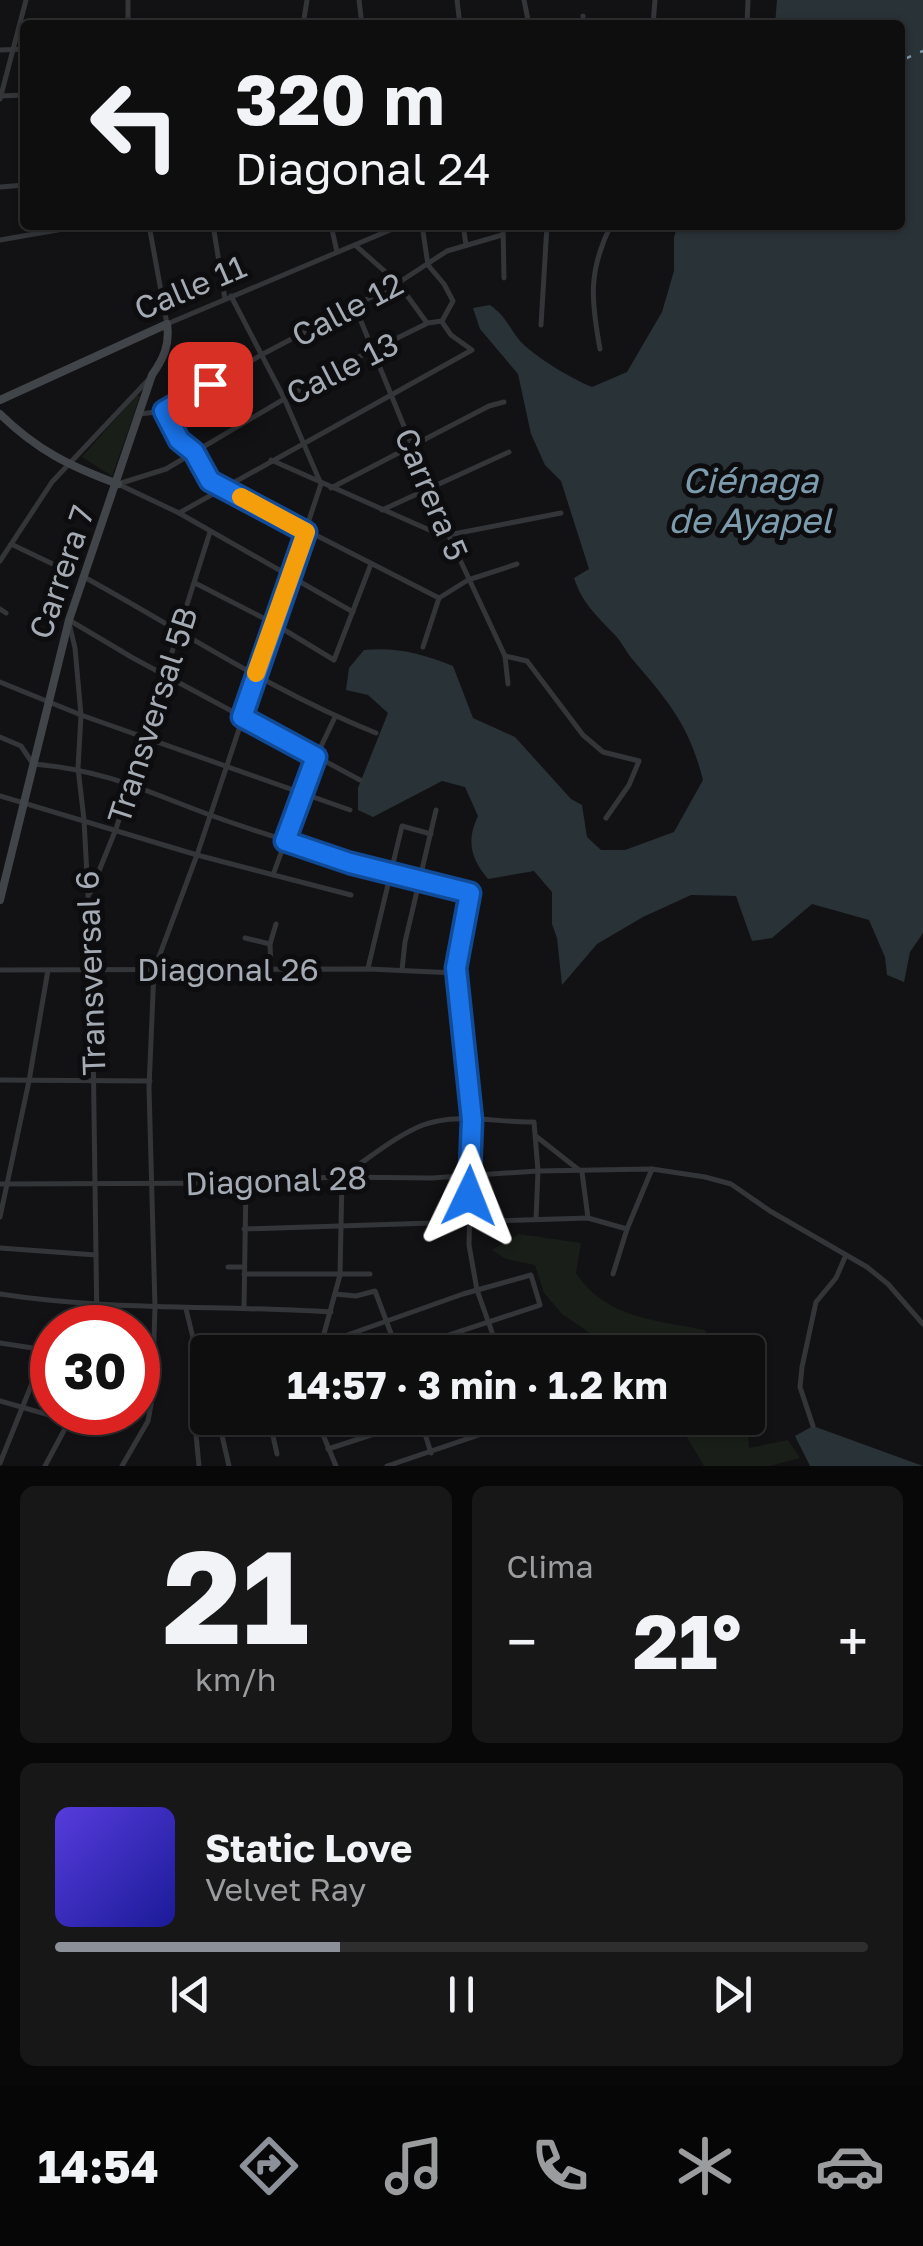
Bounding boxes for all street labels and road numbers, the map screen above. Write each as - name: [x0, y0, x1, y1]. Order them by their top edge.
- street label: Calle 11: [128, 247, 252, 327]
- street label: Calle 12: [285, 264, 409, 354]
- street label: Calle 13: [280, 324, 404, 412]
- street label: Carrera 5: [387, 422, 477, 566]
- street label: Carrera 7: [21, 500, 101, 644]
- street label: Transversal 5B: [99, 602, 205, 828]
- street label: Transversal 6: [67, 870, 113, 1076]
- street label: Diagonal 26: [137, 950, 319, 988]
- street label: Diagonal 28: [184, 1158, 368, 1202]

